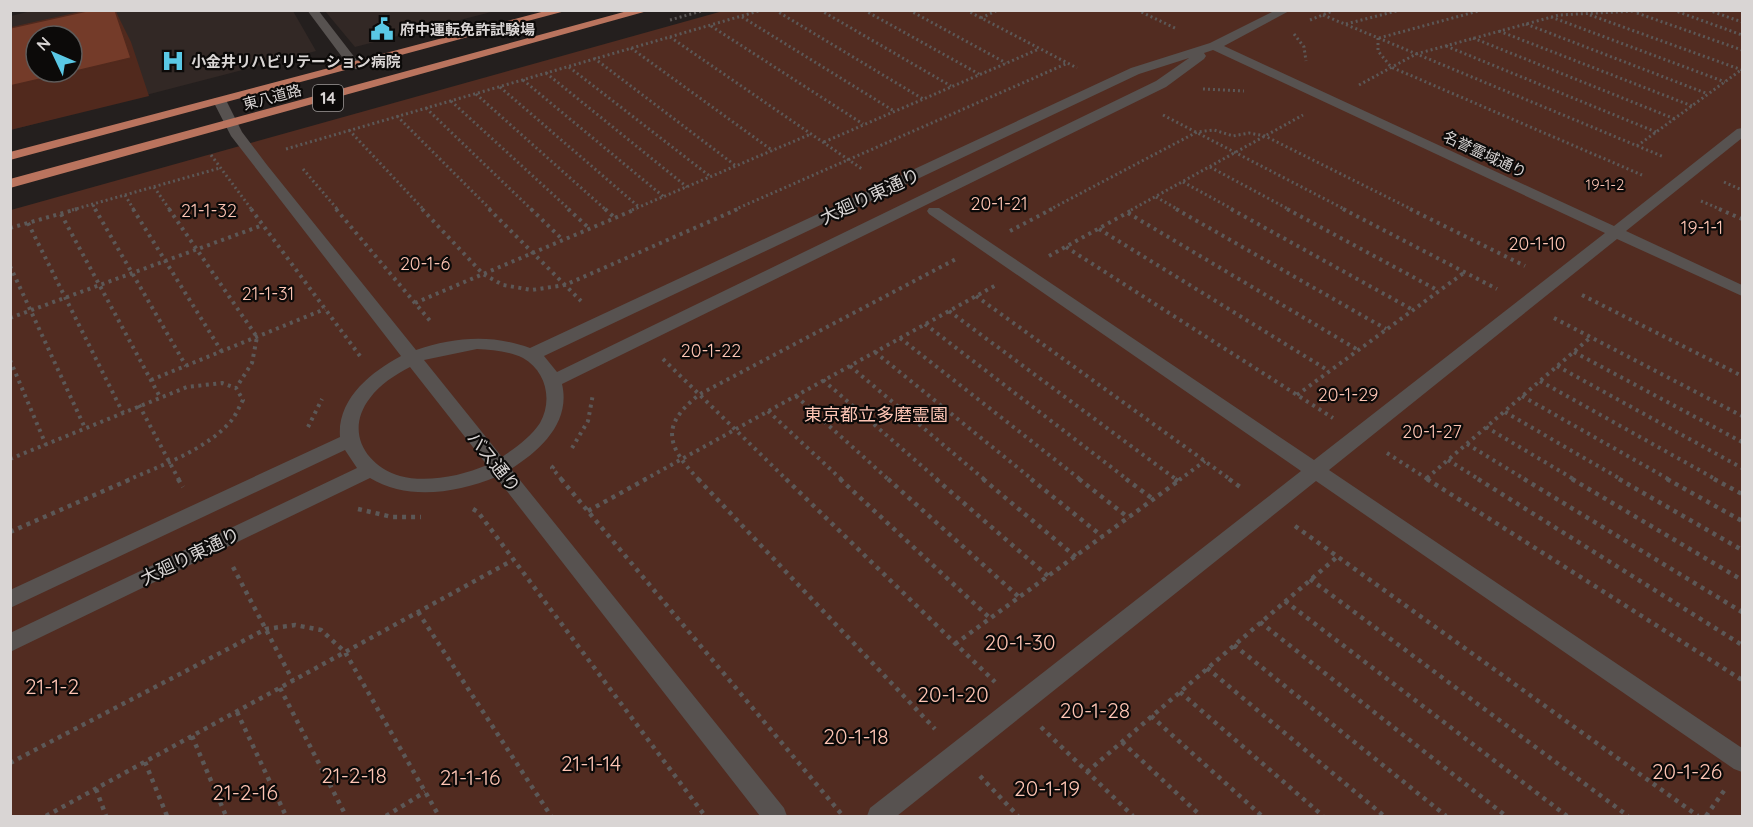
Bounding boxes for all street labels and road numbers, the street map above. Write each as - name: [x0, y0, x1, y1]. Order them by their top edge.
- street label: 東八道路: [241, 80, 303, 114]
- road number: 14: [313, 85, 343, 111]
- street label: 名誉霊域通り: [1440, 126, 1530, 182]
- street label: 大廻り東通り: [816, 163, 924, 229]
- street label: バス通り: [462, 427, 526, 497]
- street label: 大廻り東通り: [136, 522, 244, 590]

